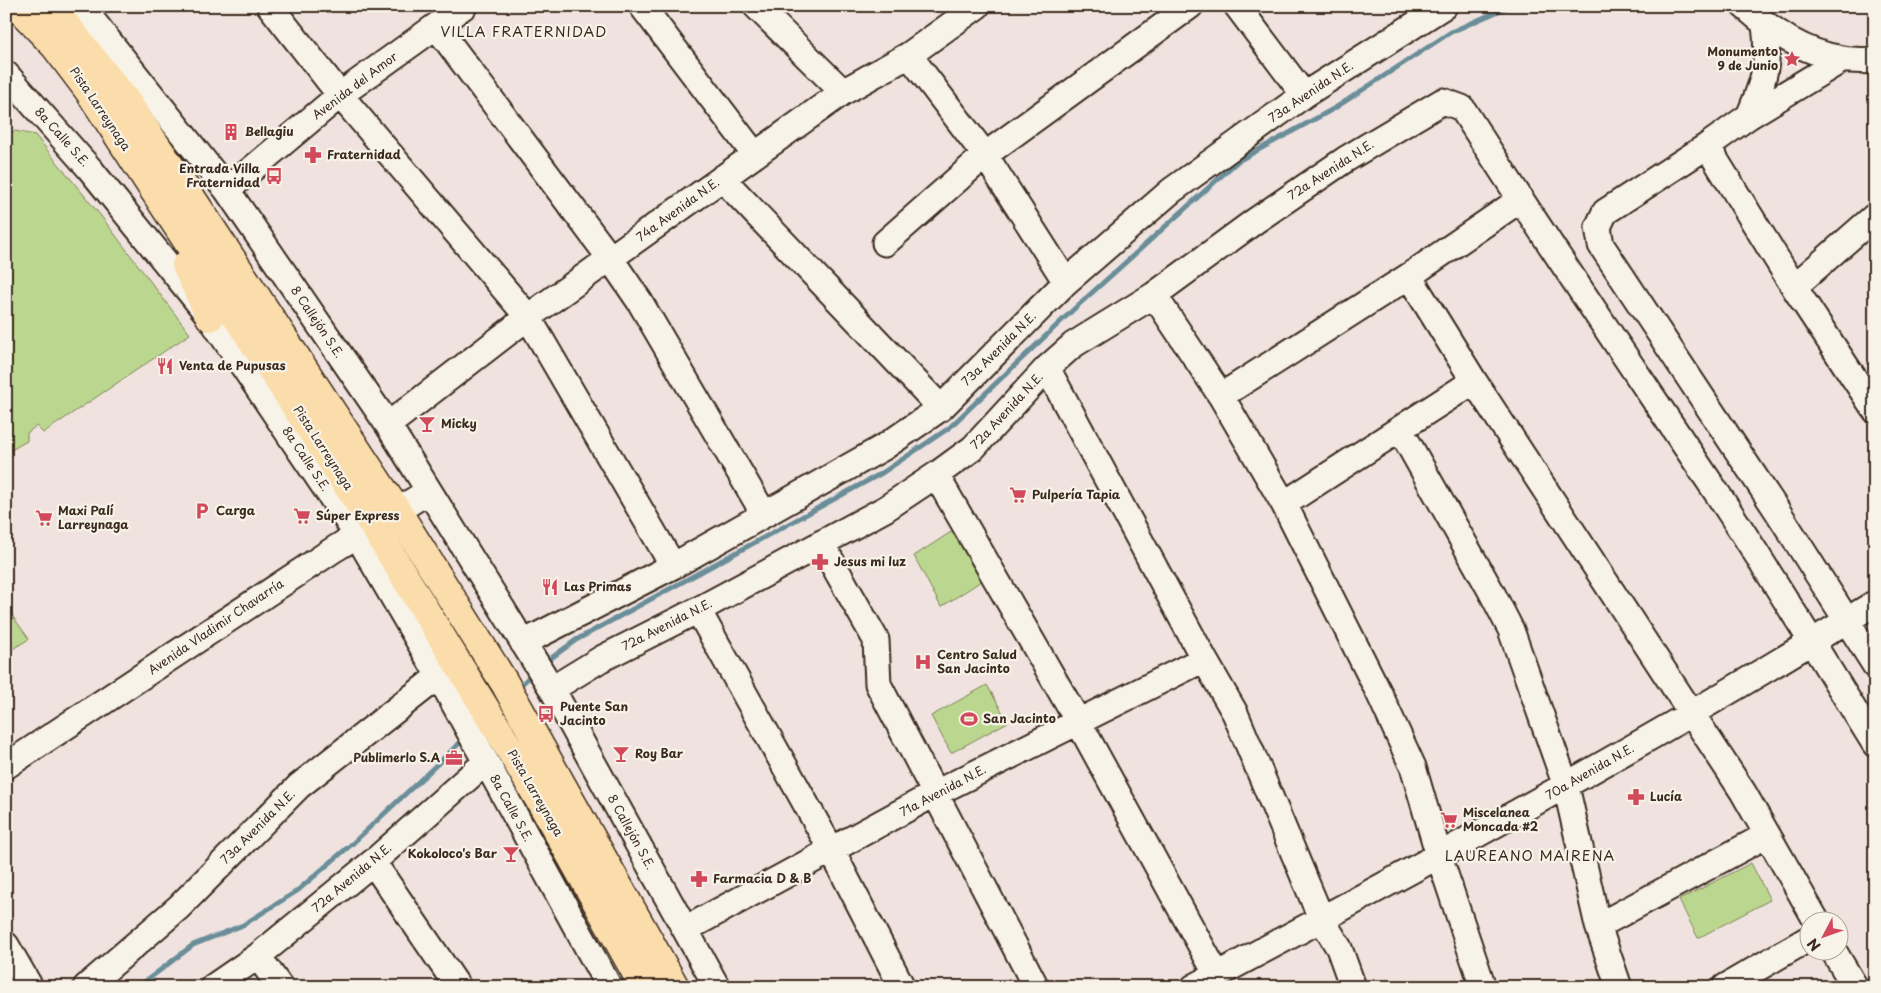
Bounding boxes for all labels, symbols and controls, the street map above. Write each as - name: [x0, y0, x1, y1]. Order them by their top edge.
- district label: VILLA FRATERNIDAD: [441, 21, 607, 42]
- place label: Monumento 9 de Junio: [1707, 42, 1778, 74]
- street label: Avenida del Amor: [308, 47, 401, 123]
- place icon: Monumento 9 de Junio: [1782, 49, 1802, 69]
- street label: 73a Avenida N.E.: [1264, 56, 1356, 126]
- street label: Pista Larreynaga: [66, 63, 136, 154]
- street label: 8a Calle S.E.: [31, 103, 94, 170]
- building icon: Bellagiu: [221, 122, 241, 142]
- place label: Bellagiu: [245, 122, 294, 140]
- street label: 72a Avenida N.E.: [1284, 135, 1377, 204]
- pharmacy icon: Fraternidad: [303, 145, 323, 165]
- place label: Fraternidad: [327, 145, 401, 163]
- place label: Entrada Villa Fraternidad: [179, 159, 261, 191]
- bus stop icon: Entrada Villa Fraternidad: [264, 166, 284, 186]
- street label: 74a Avenida N.E.: [632, 173, 723, 245]
- street label: 8 Callejón S.E.: [287, 282, 349, 361]
- street label: 73a Avenida N.E.: [957, 307, 1040, 390]
- restaurant icon: Venta de Pupusas: [155, 356, 175, 376]
- place label: Venta de Pupusas: [179, 356, 286, 374]
- street label: 72a Avenida N.E.: [966, 368, 1047, 453]
- street label: Pista Larreynaga: [290, 402, 358, 494]
- bar icon: Micky: [417, 414, 437, 434]
- place label: Micky: [441, 414, 477, 432]
- street label: 8a Calle S.E.: [278, 422, 335, 494]
- supermarket icon: Pulpería Tapia: [1008, 485, 1028, 505]
- place label: Pulpería Tapia: [1032, 485, 1121, 503]
- place label: Maxi Palí Larreynaga: [58, 501, 129, 533]
- parking icon: Carga: [192, 501, 212, 521]
- place label: Carga: [216, 501, 256, 519]
- supermarket icon: Súper Express: [292, 506, 312, 526]
- place label: Súper Express: [316, 506, 400, 524]
- supermarket icon: Maxi Palí Larreynaga: [34, 508, 54, 528]
- pharmacy icon: Jesus mi luz: [810, 552, 830, 572]
- place label: Jesus mi luz: [834, 552, 906, 570]
- street label: Avenida Vladimir Chavarría: [144, 574, 287, 678]
- restaurant icon: Las Primas: [540, 577, 560, 597]
- place label: Las Primas: [564, 577, 631, 595]
- street label: 72a Avenida N.E.: [618, 594, 715, 655]
- place label: Centro Salud San Jacinto: [937, 645, 1017, 677]
- hospital icon: Centro Salud San Jacinto: [913, 652, 933, 672]
- place label: Puente San Jacinto: [560, 697, 628, 729]
- bus stop icon: Puente San Jacinto: [536, 704, 556, 724]
- sports icon: San Jacinto: [959, 709, 979, 729]
- place label: San Jacinto: [983, 709, 1056, 727]
- street label: 70a Avenida N.E.: [1542, 738, 1637, 804]
- bar icon: Roy Bar: [611, 744, 631, 764]
- place label: Roy Bar: [635, 744, 684, 762]
- street label: Pista Larreynaga: [504, 746, 568, 840]
- place label: Publimerlo S.A: [353, 748, 441, 766]
- office icon: Publimerlo S.A: [444, 748, 464, 768]
- street label: 71a Avenida N.E.: [896, 760, 989, 821]
- street label: 8a Calle S.E.: [486, 770, 538, 845]
- street label: 73a Avenida N.E.: [216, 785, 299, 868]
- pharmacy icon: Lucía: [1626, 787, 1646, 807]
- place label: Lucía: [1650, 787, 1682, 805]
- street label: 8 Callejón S.E.: [604, 791, 660, 872]
- place label: Miscelanea Moncada #2: [1463, 803, 1539, 835]
- supermarket icon: Miscelanea Moncada #2: [1439, 810, 1459, 830]
- street label: 72a Avenida N.E.: [308, 838, 395, 916]
- place label: Kokoloco's Bar: [408, 844, 498, 862]
- bar icon: Kokoloco's Bar: [501, 844, 521, 864]
- district label: LAUREANO MAIRENA: [1445, 845, 1615, 866]
- pharmacy icon: Farmacia D & B: [689, 869, 709, 889]
- place label: Farmacia D & B: [713, 869, 811, 887]
- north arrow: [1798, 910, 1848, 960]
- text: N: [1802, 934, 1825, 956]

